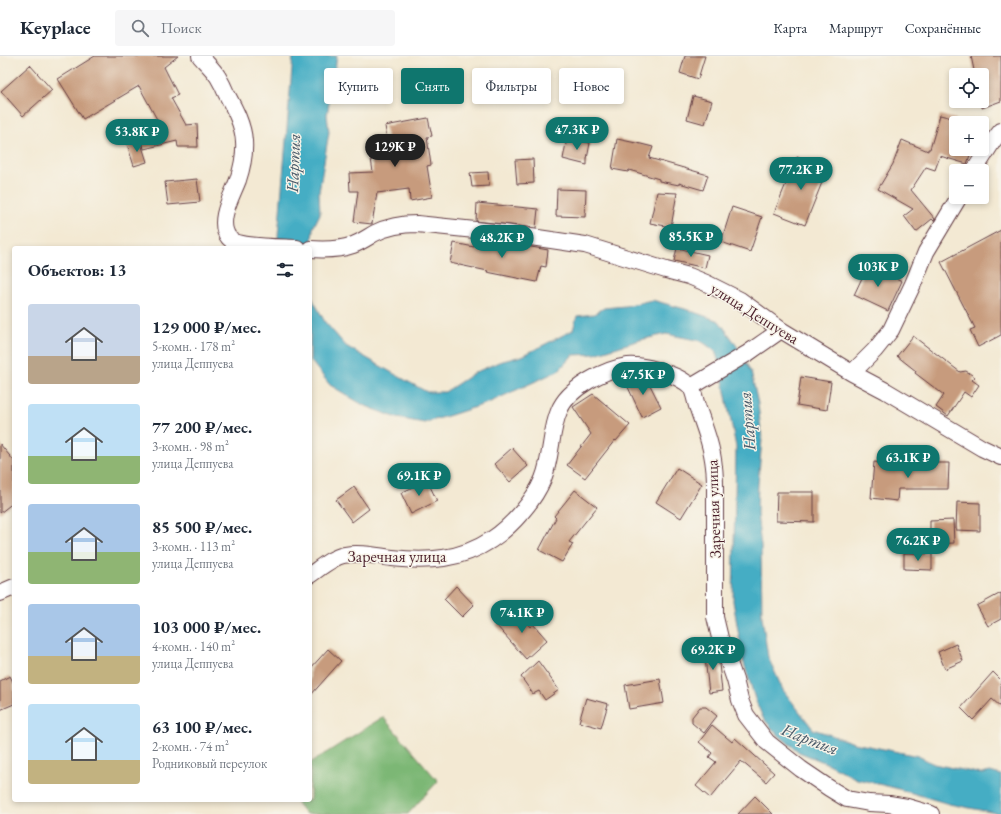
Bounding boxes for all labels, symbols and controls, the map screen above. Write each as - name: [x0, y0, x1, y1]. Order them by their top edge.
- search box: [115, 10, 395, 46]
- text: Keyplace: [20, 15, 91, 40]
- icon: search: [129, 17, 151, 39]
- text: Поиск: [161, 18, 202, 37]
- text: Карта: [774, 19, 807, 37]
- text: Маршрут: [829, 19, 883, 37]
- text: Сохранённые: [905, 19, 981, 37]
- chip: Купить: [324, 68, 393, 104]
- chip: Снять: [401, 68, 464, 104]
- chip: Фильтры: [472, 68, 551, 104]
- chip: Новое: [559, 68, 624, 104]
- map controls: [949, 68, 989, 204]
- button: locate: [949, 68, 989, 108]
- button: +: [949, 116, 989, 156]
- pin: 47.3K ₽: [540, 117, 614, 151]
- pin: 53.8K ₽: [100, 119, 174, 153]
- text: 47.3K ₽: [555, 121, 599, 138]
- text: 53.8K ₽: [115, 123, 159, 140]
- water label: Нартия: [281, 133, 305, 194]
- pin: 129K ₽: [362, 134, 428, 168]
- text: 129K ₽: [374, 138, 416, 155]
- pin: 77.2K ₽: [764, 157, 838, 191]
- text: 77.2K ₽: [779, 161, 823, 178]
- button: −: [949, 164, 989, 204]
- pin: 85.5K ₽: [654, 224, 728, 258]
- pin: 48.2K ₽: [465, 225, 539, 259]
- text: 85.5K ₽: [669, 228, 713, 245]
- text: 48.2K ₽: [480, 229, 524, 246]
- pin: 103K ₽: [845, 254, 911, 288]
- text: 103K ₽: [857, 258, 899, 275]
- text: Объектов: 13: [28, 259, 127, 281]
- icon: filters: [274, 259, 296, 281]
- street label: улица Деппуева: [707, 278, 803, 349]
- text: 129 000 ₽/мес.: [152, 316, 261, 338]
- icon: home: [60, 320, 108, 368]
- text: 5-комн. · 178 m²: [152, 338, 235, 355]
- text: улица Деппуева: [152, 355, 233, 372]
- pin: 47.5K ₽: [606, 362, 680, 396]
- text: 47.5K ₽: [621, 366, 665, 383]
- water label: Нартия: [733, 391, 761, 452]
- text: 77 200 ₽/мес.: [152, 416, 252, 438]
- icon: home: [60, 420, 108, 468]
- text: 3-комн. · 98 m²: [152, 438, 229, 455]
- pin: 63.1K ₽: [871, 445, 945, 479]
- text: 63.1K ₽: [886, 449, 930, 466]
- text: улица Деппуева: [152, 455, 233, 472]
- street label: Заречная улица: [701, 459, 726, 559]
- pin: 69.1K ₽: [382, 463, 456, 497]
- text: 69.1K ₽: [397, 467, 441, 484]
- text: 85 500 ₽/мес.: [152, 516, 252, 538]
- icon: home: [60, 520, 108, 568]
- pin: 76.2K ₽: [881, 528, 955, 562]
- text: 76.2K ₽: [896, 532, 940, 549]
- text: 3-комн. · 113 m²: [152, 538, 235, 555]
- street label: Заречная улица: [348, 546, 447, 567]
- text: улица Деппуева: [152, 555, 233, 572]
- pin: 74.1K ₽: [485, 600, 559, 634]
- text: 74.1K ₽: [500, 604, 544, 621]
- text: 103 000 ₽/мес.: [152, 616, 261, 638]
- icon: home: [60, 620, 108, 668]
- pin: 69.2K ₽: [676, 637, 750, 671]
- text: 4-комн. · 140 m²: [152, 638, 235, 655]
- text: 69.2K ₽: [691, 641, 735, 658]
- text: улица Деппуева: [152, 655, 233, 672]
- text: 63 100 ₽/мес.: [152, 716, 252, 738]
- water label: Нартия: [778, 718, 841, 760]
- icon: home: [60, 720, 108, 768]
- text: 2-комн. · 74 m²: [152, 738, 229, 755]
- text: Родниковый переулок: [152, 755, 267, 772]

